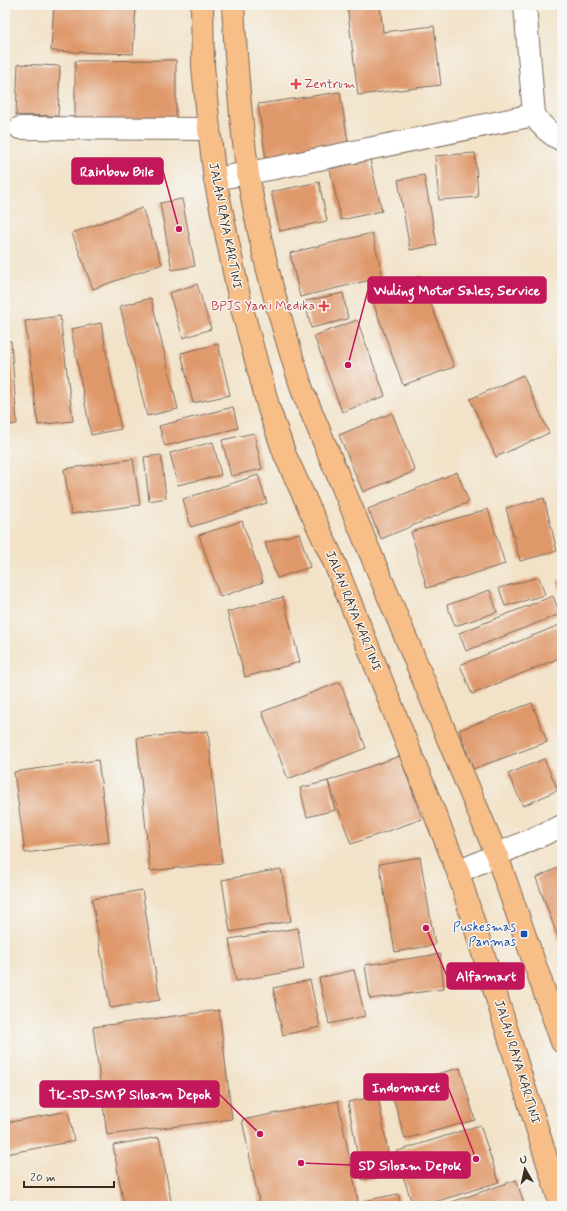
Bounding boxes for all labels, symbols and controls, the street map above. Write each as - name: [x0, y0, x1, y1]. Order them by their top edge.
- place label: Zentrum: [304, 76, 355, 93]
- marker: Zentrum: [291, 79, 301, 89]
- callout: Rainbow Bile: [72, 158, 163, 184]
- street label: JALAN RAYA KARTINI: [204, 161, 246, 291]
- text: Rainbow Bile: [80, 163, 154, 181]
- callout: Wuling Motor Sales, Service: [368, 277, 546, 303]
- text: Wuling Motor Sales, Service: [373, 282, 541, 303]
- place label: BPJS Yani Medika: [211, 298, 315, 315]
- marker: BPJS Yani Medika: [318, 300, 330, 312]
- street label: JALAN RAYA KARTINI: [321, 548, 385, 674]
- place label: Puskesmas Panmas: [453, 919, 516, 951]
- marker: Puskesmas Panmas: [519, 929, 529, 939]
- callout: Alfamart: [447, 963, 524, 989]
- text: Alfamart: [456, 968, 517, 986]
- street label: JALAN RAYA KARTINI: [490, 998, 544, 1126]
- callout: Indomaret: [364, 1074, 448, 1100]
- text: Indomaret: [372, 1079, 441, 1097]
- callout: TK-SD-SMP Siloam Depok: [40, 1081, 219, 1107]
- text: TK-SD-SMP Siloam Depok: [49, 1086, 211, 1104]
- north arrow: [505, 1149, 545, 1189]
- callout: SD Siloam Depok: [351, 1152, 470, 1178]
- text: U: [519, 1153, 528, 1168]
- text: SD Siloam Depok: [359, 1157, 462, 1175]
- scale bar: [24, 1163, 114, 1189]
- text: 20 m: [30, 1170, 56, 1186]

